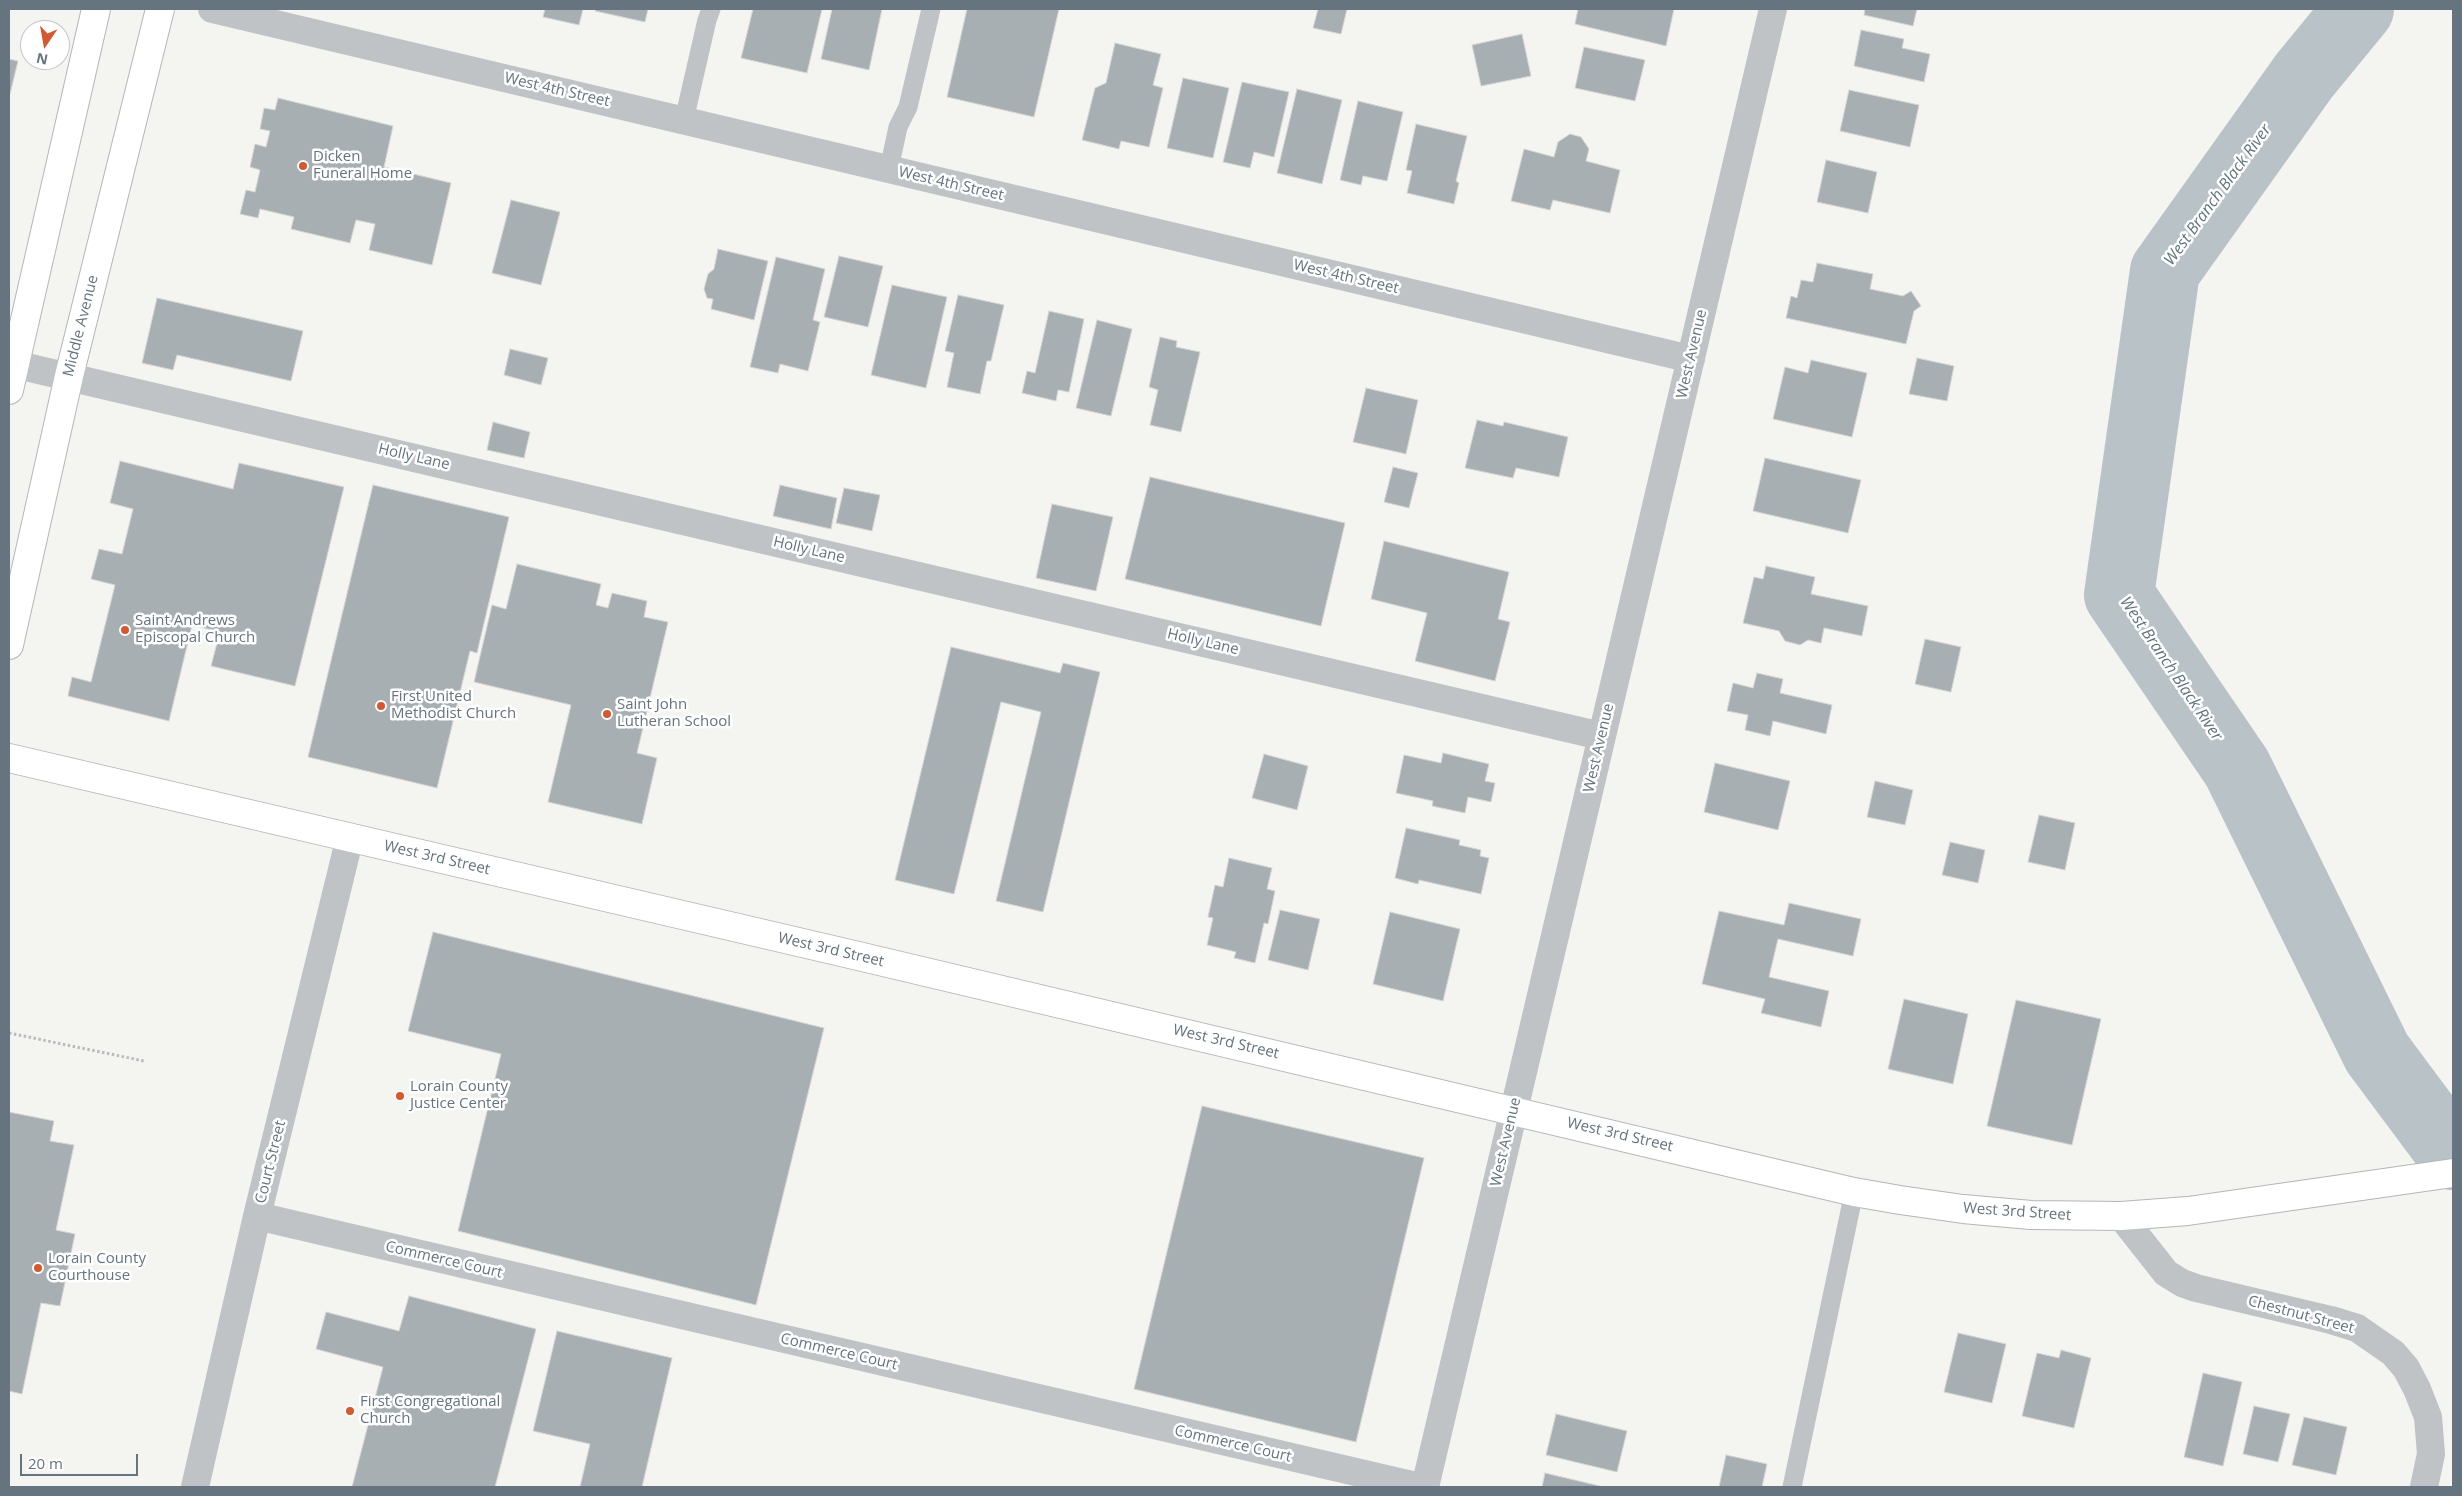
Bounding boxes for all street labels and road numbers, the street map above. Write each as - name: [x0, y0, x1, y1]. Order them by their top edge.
- street label: West 4th Street: [503, 69, 611, 111]
- street label: West 4th Street: [897, 163, 1005, 205]
- street label: West 4th Street: [1292, 256, 1400, 298]
- street label: Middle Avenue: [60, 273, 102, 379]
- street label: West Avenue: [1673, 308, 1711, 400]
- street label: Holly Lane: [376, 440, 452, 474]
- street label: Holly Lane: [771, 533, 847, 567]
- street label: Holly Lane: [1165, 625, 1241, 659]
- street label: West Avenue: [1580, 702, 1618, 794]
- street label: West 3rd Street: [382, 837, 492, 879]
- street label: West 3rd Street: [776, 929, 886, 971]
- street label: West 3rd Street: [1171, 1021, 1281, 1063]
- street label: West Avenue: [1487, 1096, 1525, 1188]
- street label: West 3rd Street: [1565, 1114, 1675, 1156]
- street label: Court Street: [252, 1119, 290, 1205]
- street label: West 3rd Street: [1962, 1199, 2072, 1225]
- street label: Commerce Court: [384, 1238, 504, 1282]
- street label: Chestnut Street: [2246, 1292, 2356, 1338]
- street label: Commerce Court: [779, 1330, 899, 1374]
- street label: Commerce Court: [1173, 1422, 1293, 1466]

